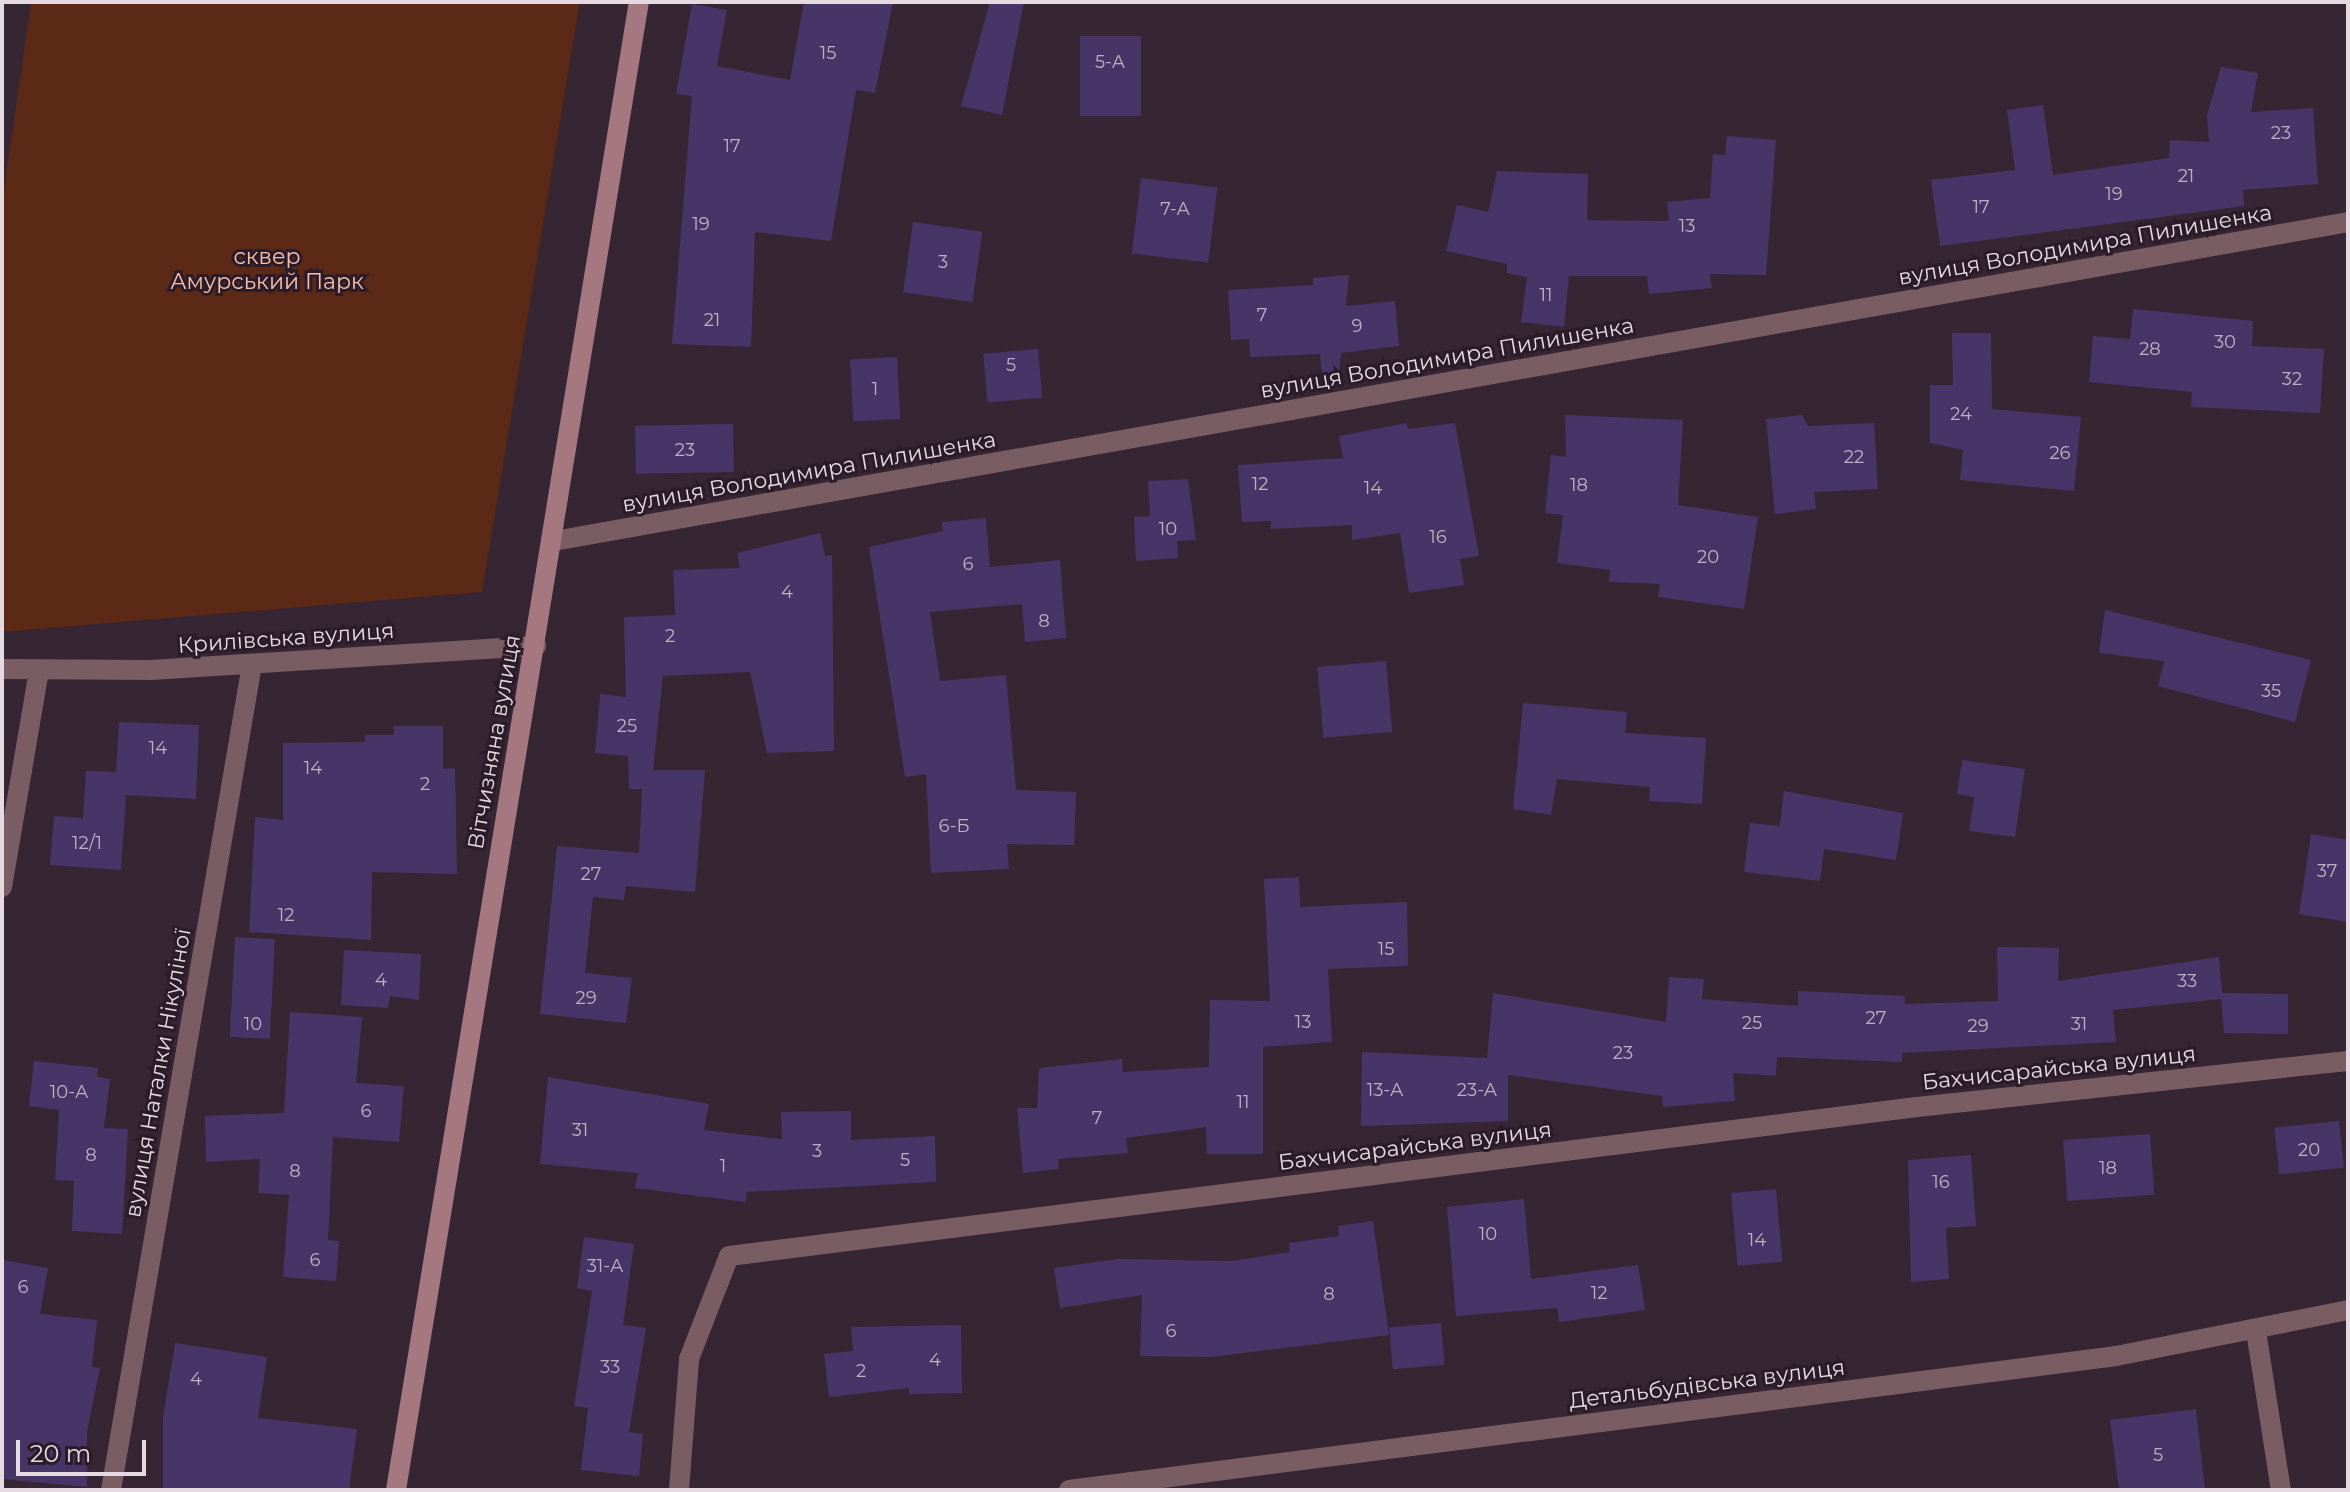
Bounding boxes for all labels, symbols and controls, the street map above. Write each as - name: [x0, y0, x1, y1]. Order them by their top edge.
- house number: 15: [820, 42, 836, 64]
- house number: 5-А: [1095, 51, 1125, 73]
- house number: 23: [2271, 122, 2291, 144]
- house number: 17: [723, 135, 741, 157]
- house number: 21: [2178, 165, 2194, 187]
- house number: 19: [2105, 183, 2123, 205]
- house number: 17: [1972, 196, 1990, 218]
- house number: 7-А: [1160, 198, 1190, 220]
- street label: вулиця Володимира Пилишенка: [1896, 199, 2274, 291]
- house number: 19: [692, 213, 710, 235]
- house number: 13: [1679, 215, 1695, 237]
- park label: сквер Амурський Парк: [170, 243, 364, 294]
- house number: 3: [938, 251, 948, 273]
- house number: 11: [1540, 284, 1552, 306]
- house number: 7: [1257, 304, 1267, 326]
- house number: 21: [704, 309, 720, 331]
- street label: вулиця Володимира Пилишенка: [1258, 312, 1636, 404]
- house number: 9: [1352, 315, 1362, 337]
- house number: 30: [2214, 331, 2236, 353]
- house number: 28: [2139, 338, 2161, 360]
- house number: 5: [1006, 354, 1016, 376]
- house number: 32: [2282, 368, 2302, 390]
- house number: 1: [872, 378, 878, 400]
- house number: 24: [1950, 403, 1972, 425]
- street label: вулиця Володимира Пилишенка: [620, 426, 998, 518]
- house number: 23: [675, 439, 695, 461]
- house number: 26: [2049, 442, 2071, 464]
- house number: 22: [1844, 446, 1864, 468]
- house number: 12: [1252, 473, 1268, 495]
- house number: 18: [1570, 474, 1588, 496]
- house number: 14: [1364, 477, 1382, 499]
- house number: 10: [1159, 518, 1177, 540]
- house number: 16: [1429, 526, 1447, 548]
- house number: 20: [1697, 546, 1719, 568]
- house number: 6: [963, 553, 973, 575]
- house number: 4: [781, 581, 793, 603]
- house number: 8: [1038, 610, 1050, 632]
- street label: Крилівська вулиця: [177, 617, 395, 659]
- house number: 2: [665, 625, 675, 647]
- street label: Вітчизняна вулиця: [462, 633, 526, 851]
- house number: 35: [2261, 680, 2281, 702]
- house number: 25: [617, 715, 637, 737]
- house number: 14: [149, 737, 167, 759]
- house number: 14: [304, 757, 322, 779]
- house number: 2: [420, 773, 430, 795]
- house number: 6-Б: [939, 815, 969, 837]
- house number: 12/1: [72, 832, 102, 854]
- house number: 37: [2317, 860, 2337, 882]
- house number: 27: [581, 863, 601, 885]
- house number: 12: [278, 904, 294, 926]
- street label: вулиця Наталки Нікуліної: [120, 926, 196, 1220]
- house number: 15: [1378, 938, 1394, 960]
- house number: 4: [375, 969, 387, 991]
- house number: 33: [2177, 970, 2197, 992]
- house number: 29: [575, 987, 597, 1009]
- house number: 27: [1866, 1007, 1886, 1029]
- house number: 13: [1295, 1011, 1311, 1033]
- house number: 25: [1742, 1012, 1762, 1034]
- house number: 10: [244, 1013, 262, 1035]
- house number: 31: [2071, 1013, 2087, 1035]
- house number: 29: [1967, 1015, 1989, 1037]
- street label: Бахчисарайська вулиця: [1921, 1040, 2197, 1096]
- house number: 23: [1613, 1042, 1633, 1064]
- house number: 13-А: [1367, 1079, 1403, 1101]
- house number: 23-А: [1457, 1079, 1497, 1101]
- house number: 10-А: [50, 1081, 88, 1103]
- house number: 11: [1237, 1091, 1249, 1113]
- house number: 6: [361, 1100, 371, 1122]
- house number: 7: [1092, 1107, 1102, 1129]
- street label: Бахчисарайська вулиця: [1277, 1116, 1553, 1176]
- house number: 31: [572, 1119, 588, 1141]
- house number: 20: [2298, 1139, 2320, 1161]
- house number: 3: [812, 1140, 822, 1162]
- house number: 8: [85, 1144, 97, 1166]
- house number: 5: [900, 1149, 910, 1171]
- house number: 1: [720, 1155, 726, 1177]
- house number: 18: [2099, 1157, 2117, 1179]
- house number: 8: [289, 1160, 301, 1182]
- house number: 16: [1932, 1171, 1950, 1193]
- house number: 10: [1479, 1223, 1497, 1245]
- house number: 14: [1748, 1229, 1766, 1251]
- house number: 6: [310, 1249, 320, 1271]
- house number: 31-А: [587, 1255, 623, 1277]
- house number: 6: [18, 1276, 28, 1298]
- house number: 12: [1591, 1282, 1607, 1304]
- house number: 8: [1323, 1283, 1335, 1305]
- house number: 6: [1166, 1320, 1176, 1342]
- house number: 4: [929, 1349, 941, 1371]
- street label: Детальбудівська вулиця: [1567, 1354, 1847, 1414]
- house number: 33: [600, 1356, 620, 1378]
- house number: 2: [856, 1360, 866, 1382]
- house number: 4: [190, 1368, 202, 1390]
- scale bar: [20, 1424, 150, 1474]
- text: 20 m: [30, 1439, 91, 1468]
- house number: 5: [2153, 1444, 2163, 1466]

